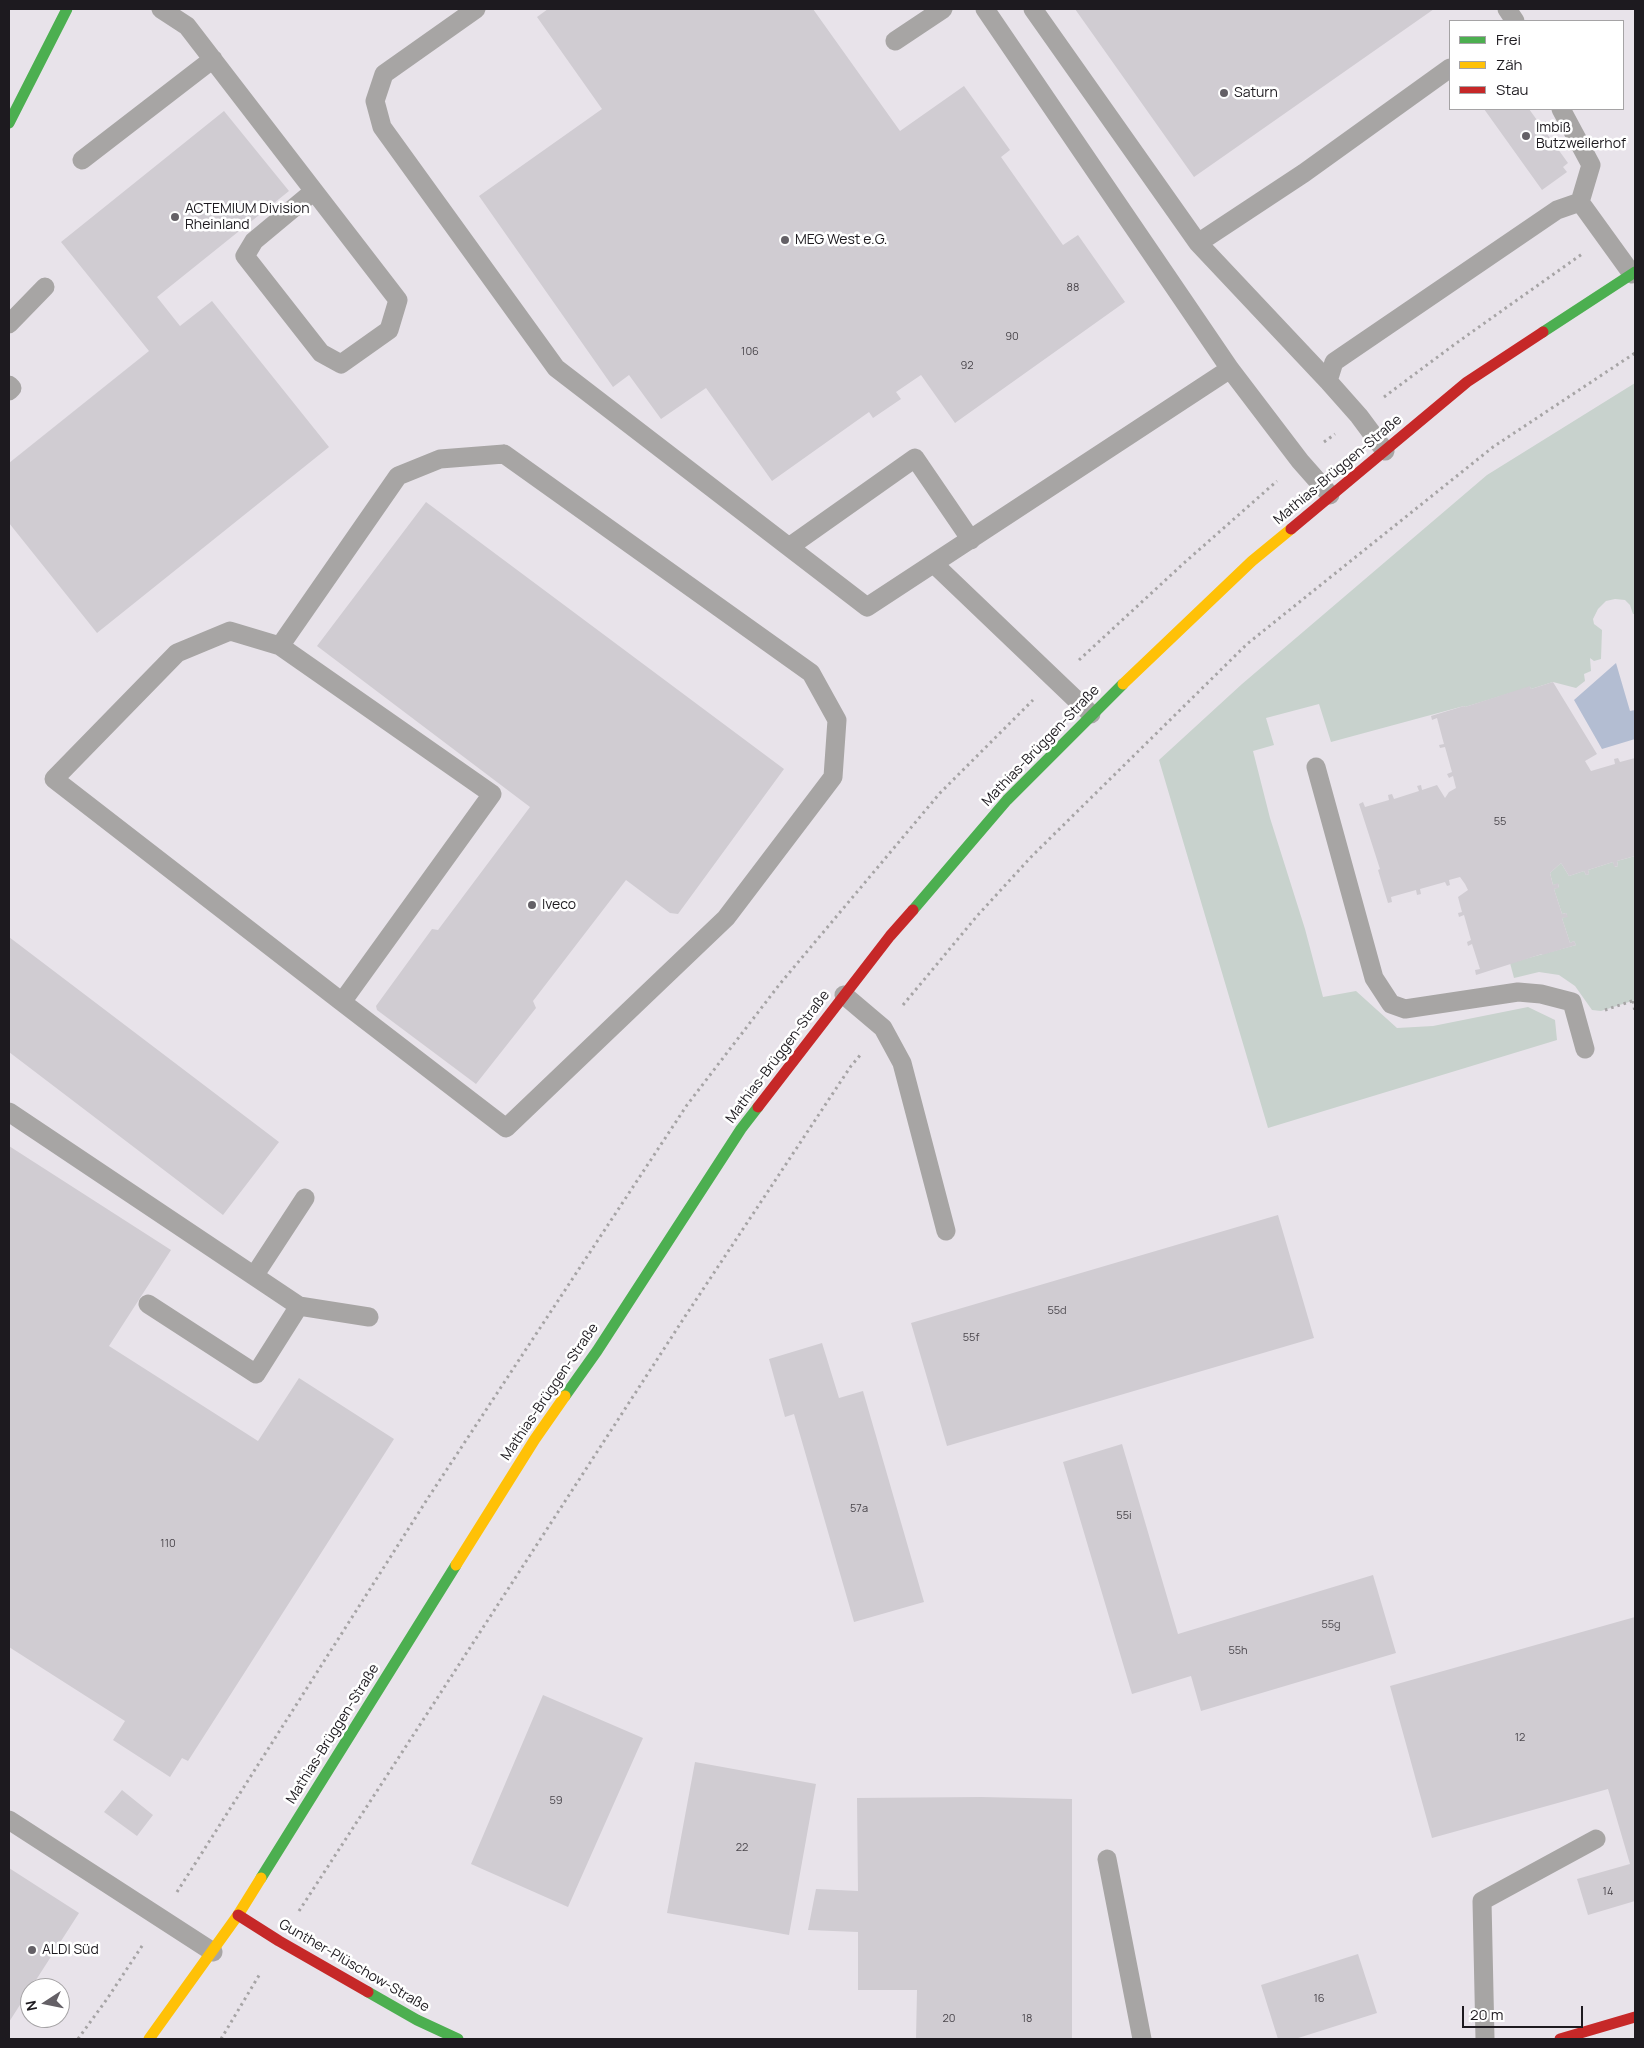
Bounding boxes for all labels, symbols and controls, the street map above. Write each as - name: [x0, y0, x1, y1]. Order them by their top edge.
- legend: [1449, 20, 1624, 110]
- text: Frei: [1496, 29, 1521, 50]
- text: Zäh: [1496, 54, 1522, 75]
- text: Stau: [1496, 79, 1529, 100]
- place label: Saturn: [1234, 85, 1278, 101]
- marker: Saturn: [1218, 87, 1230, 99]
- place label: Imbiß Butzweilerhof: [1536, 120, 1626, 152]
- marker: Imbiß Butzweilerhof: [1520, 130, 1532, 142]
- place label: ACTEMIUM Division Rheinland: [185, 201, 310, 233]
- marker: ACTEMIUM Division Rheinland: [169, 211, 181, 223]
- place label: MEG West e.G.: [795, 232, 887, 248]
- marker: MEG West e.G.: [779, 234, 791, 246]
- house number: 88: [1067, 281, 1079, 295]
- house number: 90: [1005, 330, 1019, 344]
- house number: 106: [741, 345, 759, 359]
- house number: 92: [960, 359, 974, 373]
- street label: Mathias-Brüggen-Straße: [1271, 412, 1405, 528]
- street label: Mathias-Brüggen-Straße: [979, 682, 1103, 810]
- house number: 55: [1494, 815, 1506, 829]
- place label: Iveco: [542, 897, 576, 913]
- marker: Iveco: [526, 899, 538, 911]
- street label: Mathias-Brüggen-Straße: [723, 987, 833, 1127]
- house number: 55d: [1047, 1304, 1067, 1318]
- street label: Mathias-Brüggen-Straße: [498, 1320, 602, 1464]
- house number: 55f: [963, 1331, 979, 1345]
- house number: 57a: [850, 1502, 868, 1516]
- house number: 55i: [1116, 1509, 1132, 1523]
- house number: 110: [160, 1537, 176, 1551]
- house number: 55g: [1321, 1618, 1341, 1632]
- house number: 55h: [1228, 1644, 1248, 1658]
- street label: Mathias-Brüggen-Straße: [283, 1661, 383, 1807]
- house number: 12: [1515, 1731, 1525, 1745]
- house number: 59: [549, 1794, 563, 1808]
- house number: 22: [736, 1841, 748, 1855]
- house number: 14: [1603, 1885, 1613, 1899]
- street label: Gunther-Plüschow-Straße: [276, 1916, 432, 2016]
- place label: ALDI Süd: [42, 1942, 99, 1958]
- marker: ALDI Süd: [26, 1944, 38, 1956]
- north arrow: [20, 1978, 70, 2028]
- house number: 16: [1313, 1992, 1325, 2006]
- scale bar: [1464, 1996, 1585, 2028]
- text: N: [20, 1999, 41, 2013]
- text: 20 m: [1470, 2004, 1503, 2025]
- house number: 20: [943, 2012, 955, 2026]
- house number: 18: [1022, 2012, 1032, 2026]

